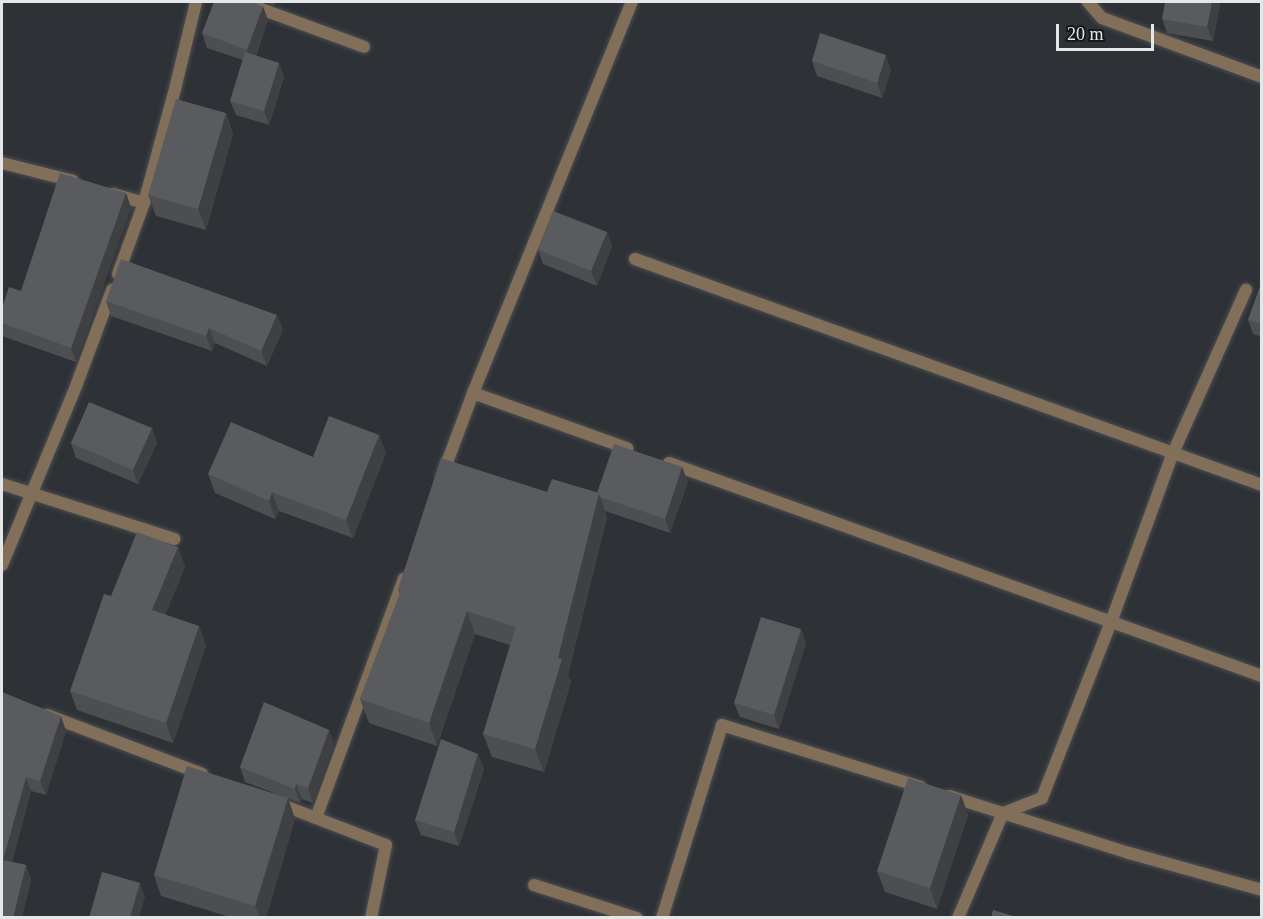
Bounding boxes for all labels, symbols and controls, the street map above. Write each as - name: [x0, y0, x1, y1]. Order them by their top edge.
- scale bar: [1059, 12, 1156, 50]
- text: 20 m: [1067, 24, 1104, 44]

